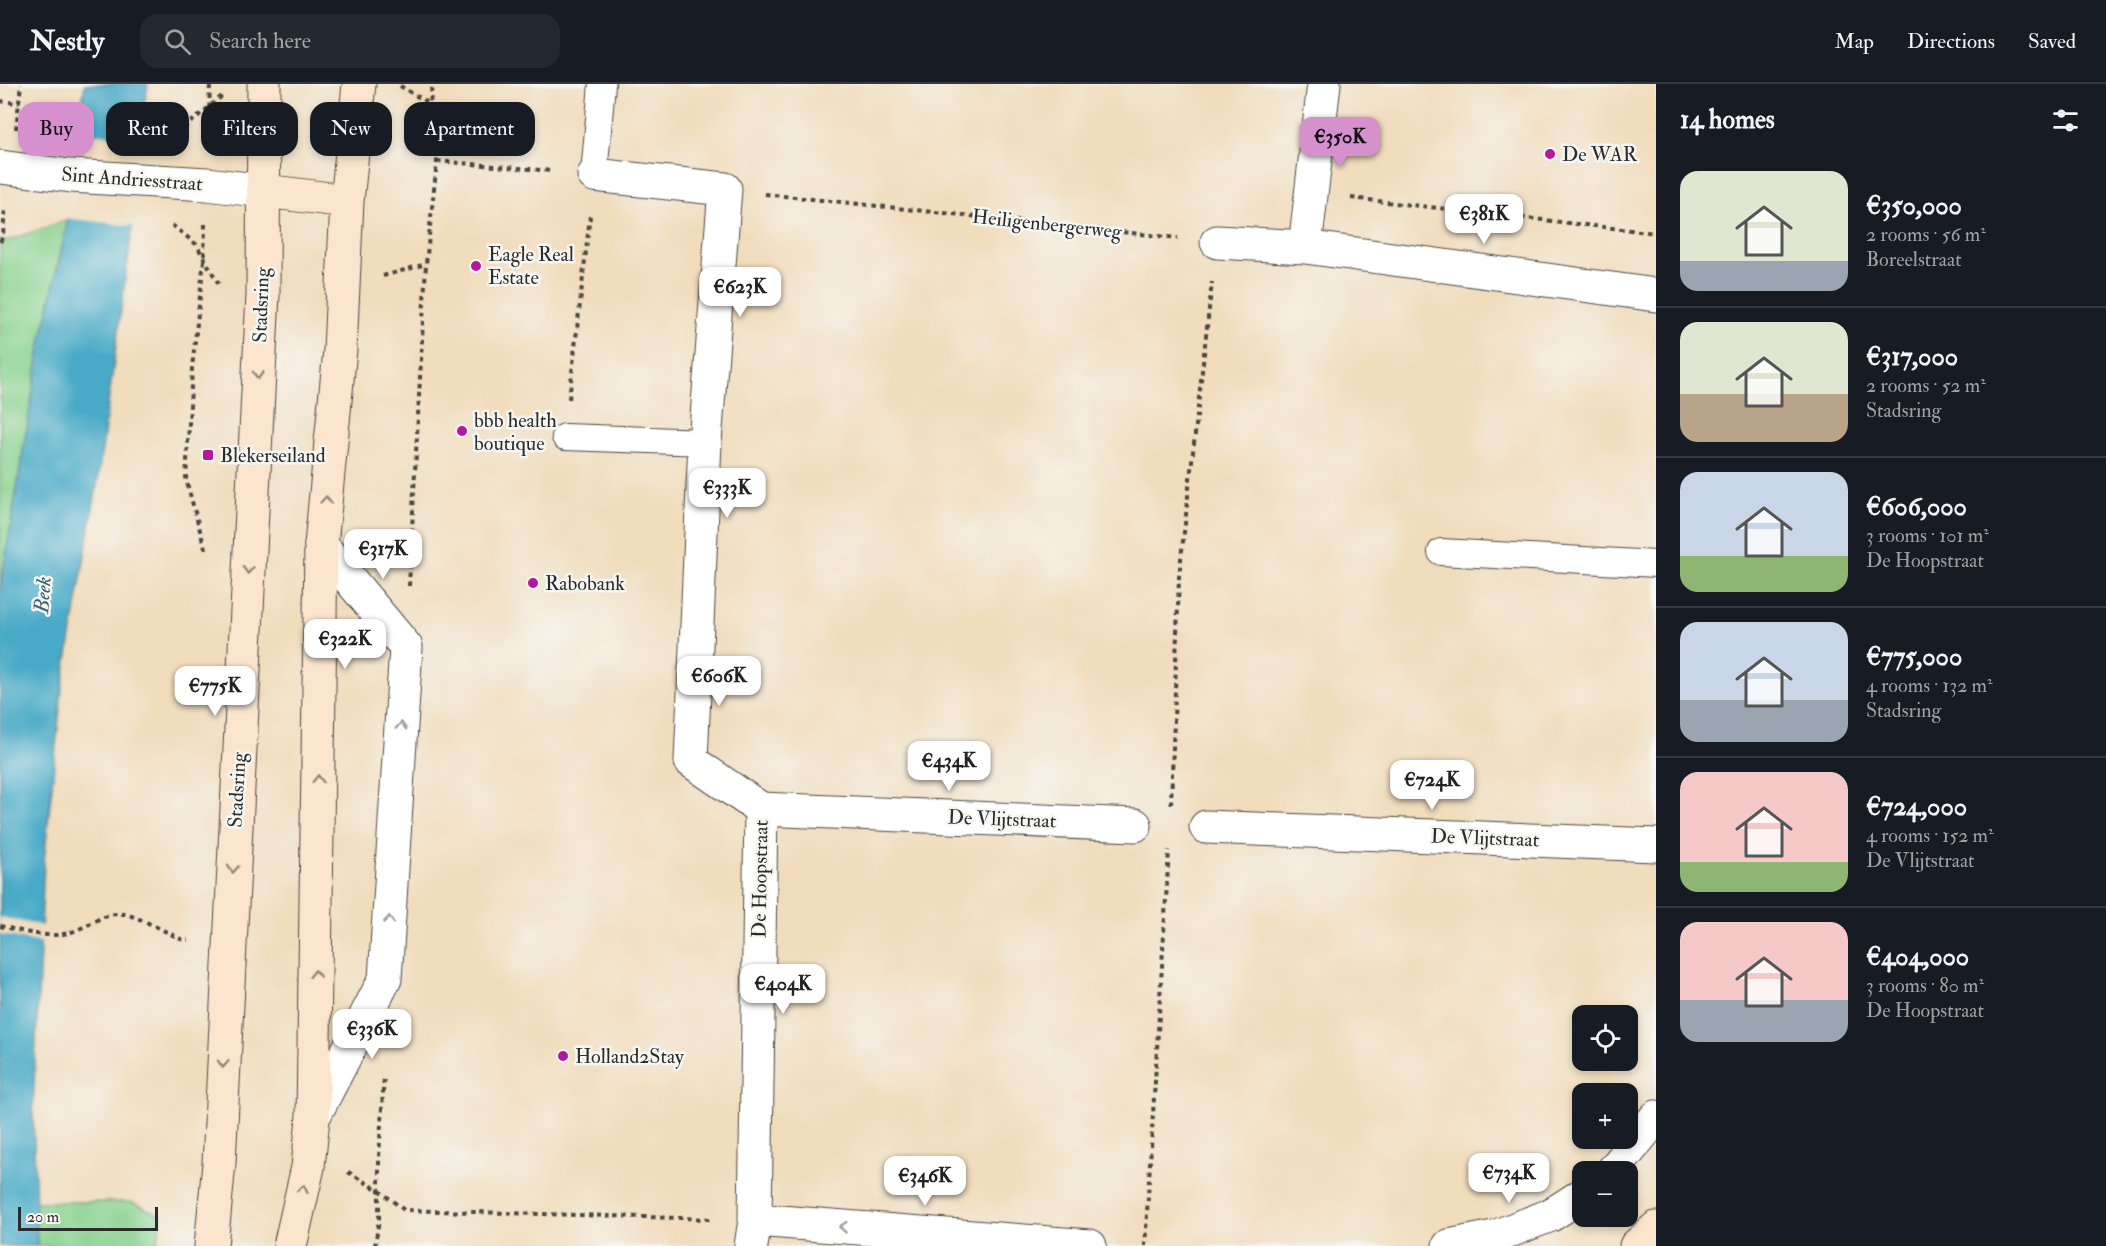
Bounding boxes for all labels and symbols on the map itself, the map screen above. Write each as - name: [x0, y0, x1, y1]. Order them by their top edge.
- pin: €350K: [1298, 117, 1382, 168]
- place label: De WAR: [1562, 142, 1638, 167]
- marker: De WAR: [1543, 147, 1557, 161]
- street label: Sint Andriesstraat: [60, 162, 204, 196]
- pin: €381K: [1442, 194, 1526, 245]
- street label: Heiligenbergerweg: [971, 204, 1124, 244]
- place label: Eagle Real Estate: [488, 242, 574, 290]
- marker: Eagle Real Estate: [469, 259, 483, 273]
- street label: Stadsring: [247, 266, 275, 343]
- pin: €623K: [698, 267, 782, 318]
- one-way arrow: [252, 370, 265, 379]
- place label: bbb health boutique: [474, 408, 557, 456]
- marker: bbb health boutique: [455, 424, 469, 438]
- place label: Blekerseiland: [220, 443, 326, 468]
- marker: Blekerseiland: [201, 448, 215, 462]
- pin: €333K: [685, 468, 769, 519]
- one-way arrow: [319, 496, 332, 505]
- pin: €317K: [341, 529, 425, 580]
- one-way arrow: [242, 565, 255, 574]
- place label: Rabobank: [545, 571, 625, 596]
- water label: Beek: [28, 576, 58, 615]
- marker: Rabobank: [526, 576, 540, 590]
- pin: €322K: [303, 619, 387, 670]
- pin: €606K: [677, 656, 761, 707]
- pin: €775K: [173, 666, 257, 717]
- one-way arrow: [394, 721, 407, 730]
- pin: €434K: [907, 741, 991, 792]
- street label: Stadsring: [223, 751, 252, 828]
- pin: €724K: [1390, 760, 1474, 811]
- one-way arrow: [312, 774, 324, 783]
- street label: De Vlijtstraat: [947, 805, 1057, 833]
- street label: De Hoopstraat: [746, 819, 775, 938]
- street label: De Vlijtstraat: [1430, 824, 1540, 852]
- one-way arrow: [227, 865, 240, 874]
- one-way arrow: [382, 916, 395, 925]
- pin: €404K: [741, 964, 825, 1015]
- one-way arrow: [309, 969, 321, 978]
- pin: €336K: [330, 1009, 414, 1060]
- place label: Holland2Stay: [575, 1044, 685, 1069]
- marker: Holland2Stay: [556, 1049, 570, 1063]
- one-way arrow: [217, 1060, 230, 1069]
- pin: €734K: [1467, 1153, 1551, 1204]
- pin: €346K: [883, 1156, 967, 1207]
- one-way arrow: [295, 1184, 308, 1194]
- scale bar: [18, 1204, 158, 1232]
- one-way arrow: [839, 1221, 848, 1234]

